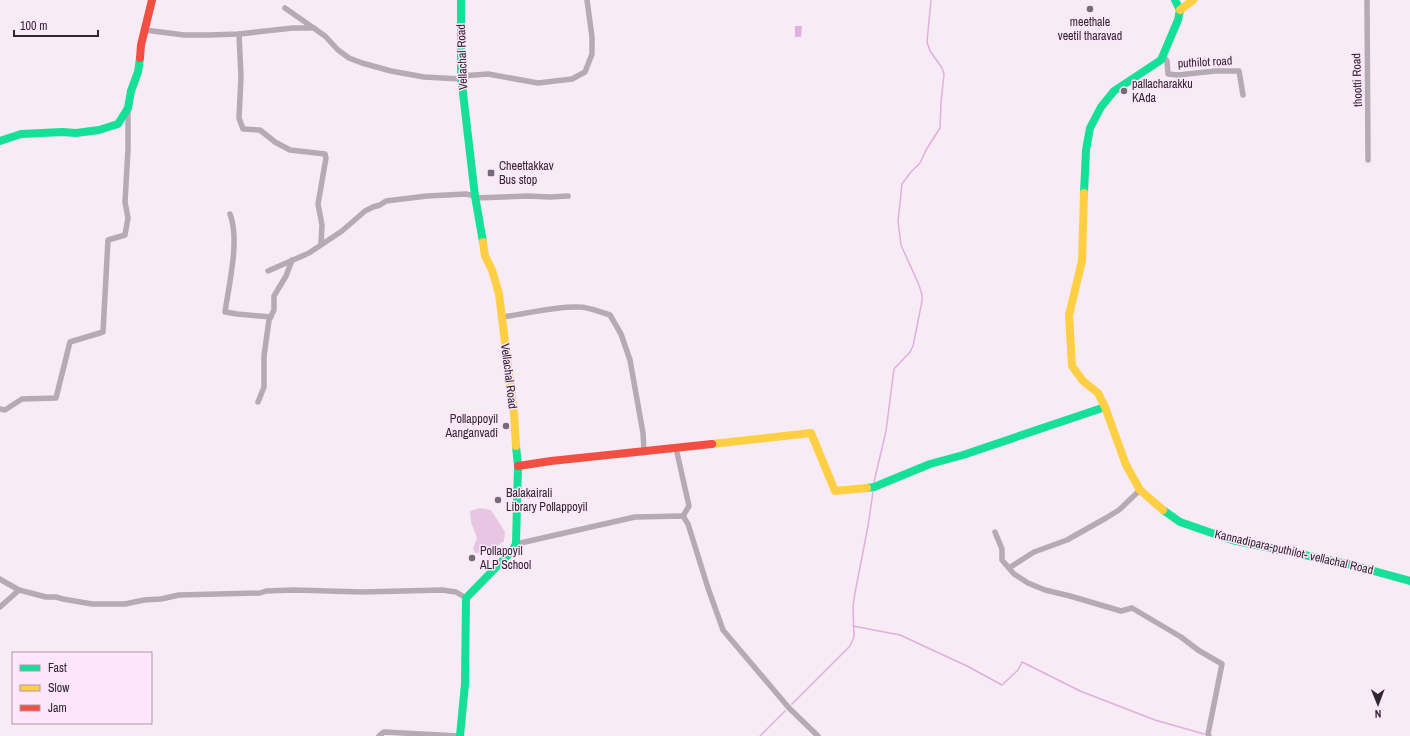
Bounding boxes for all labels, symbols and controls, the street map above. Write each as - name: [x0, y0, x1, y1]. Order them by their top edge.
- marker: meethale veetil tharavad: [1085, 4, 1095, 14]
- scale bar: [14, 12, 98, 38]
- place label: meethale veetil tharavad: [1058, 14, 1122, 44]
- text: 100 m: [20, 18, 47, 34]
- street label: Vellachal Road: [453, 24, 471, 90]
- street label: puthilot road: [1177, 53, 1233, 71]
- street label: thootti Road: [1348, 53, 1366, 107]
- place label: pallacharakku KAda: [1132, 76, 1193, 106]
- marker: pallacharakku KAda: [1119, 86, 1129, 96]
- place label: Cheettakkav Bus stop: [499, 158, 554, 188]
- marker: Cheettakkav Bus stop: [486, 168, 496, 178]
- street label: Vellachal Road: [497, 342, 521, 410]
- place label: Pollappoyil Aanganvadi: [444, 411, 498, 441]
- marker: Pollappoyil Aanganvadi: [501, 421, 511, 431]
- place label: Balakairali Library Pollappoyil: [506, 485, 588, 515]
- marker: Balakairali Library Pollappoyil: [493, 495, 503, 505]
- street label: Kannadipara-puthilot- vellachal Road: [1213, 526, 1375, 578]
- place label: Pollapoyil ALP School: [479, 543, 531, 573]
- marker: Pollapoyil ALP School: [467, 553, 477, 563]
- legend: [12, 652, 152, 724]
- text: Fast: [48, 660, 67, 676]
- text: Slow: [48, 680, 70, 696]
- north arrow: [1358, 684, 1398, 724]
- text: Jam: [48, 700, 67, 716]
- text: N: [1375, 707, 1382, 721]

